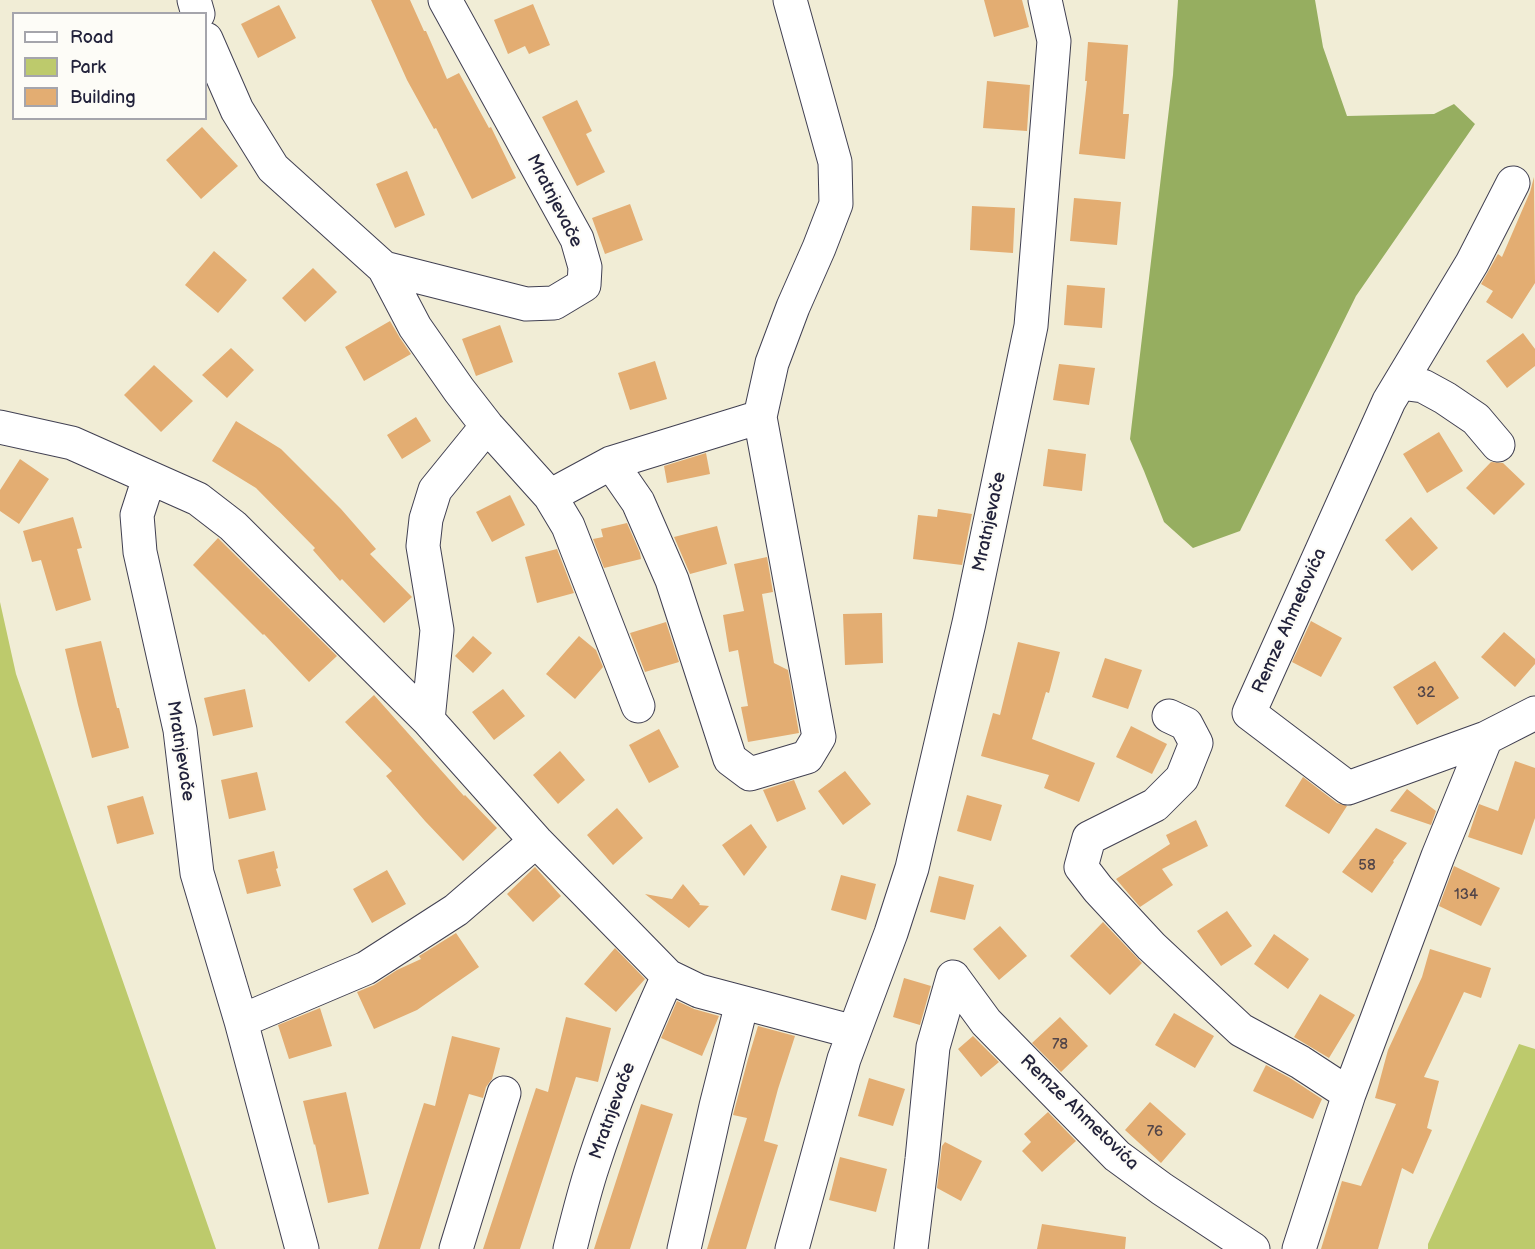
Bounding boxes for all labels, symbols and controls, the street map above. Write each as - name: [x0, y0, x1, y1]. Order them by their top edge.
- legend: [12, 12, 207, 120]
- text: Road: [70, 27, 114, 48]
- text: Park: [70, 57, 106, 78]
- text: Building: [70, 87, 136, 108]
- street label: Mratnjevače: [521, 151, 587, 251]
- street label: Mratnjevače: [969, 470, 1011, 574]
- street label: Remze Ahmetovića: [1248, 545, 1332, 697]
- house number: 32: [1417, 684, 1435, 702]
- street label: Mratnjevače: [161, 699, 199, 803]
- house number: 58: [1358, 857, 1376, 875]
- house number: 134: [1454, 886, 1478, 904]
- house number: 78: [1052, 1036, 1068, 1054]
- street label: Remze Ahmetovića: [1015, 1051, 1143, 1175]
- street label: Mratnjevače: [586, 1060, 640, 1162]
- house number: 76: [1147, 1123, 1163, 1141]

